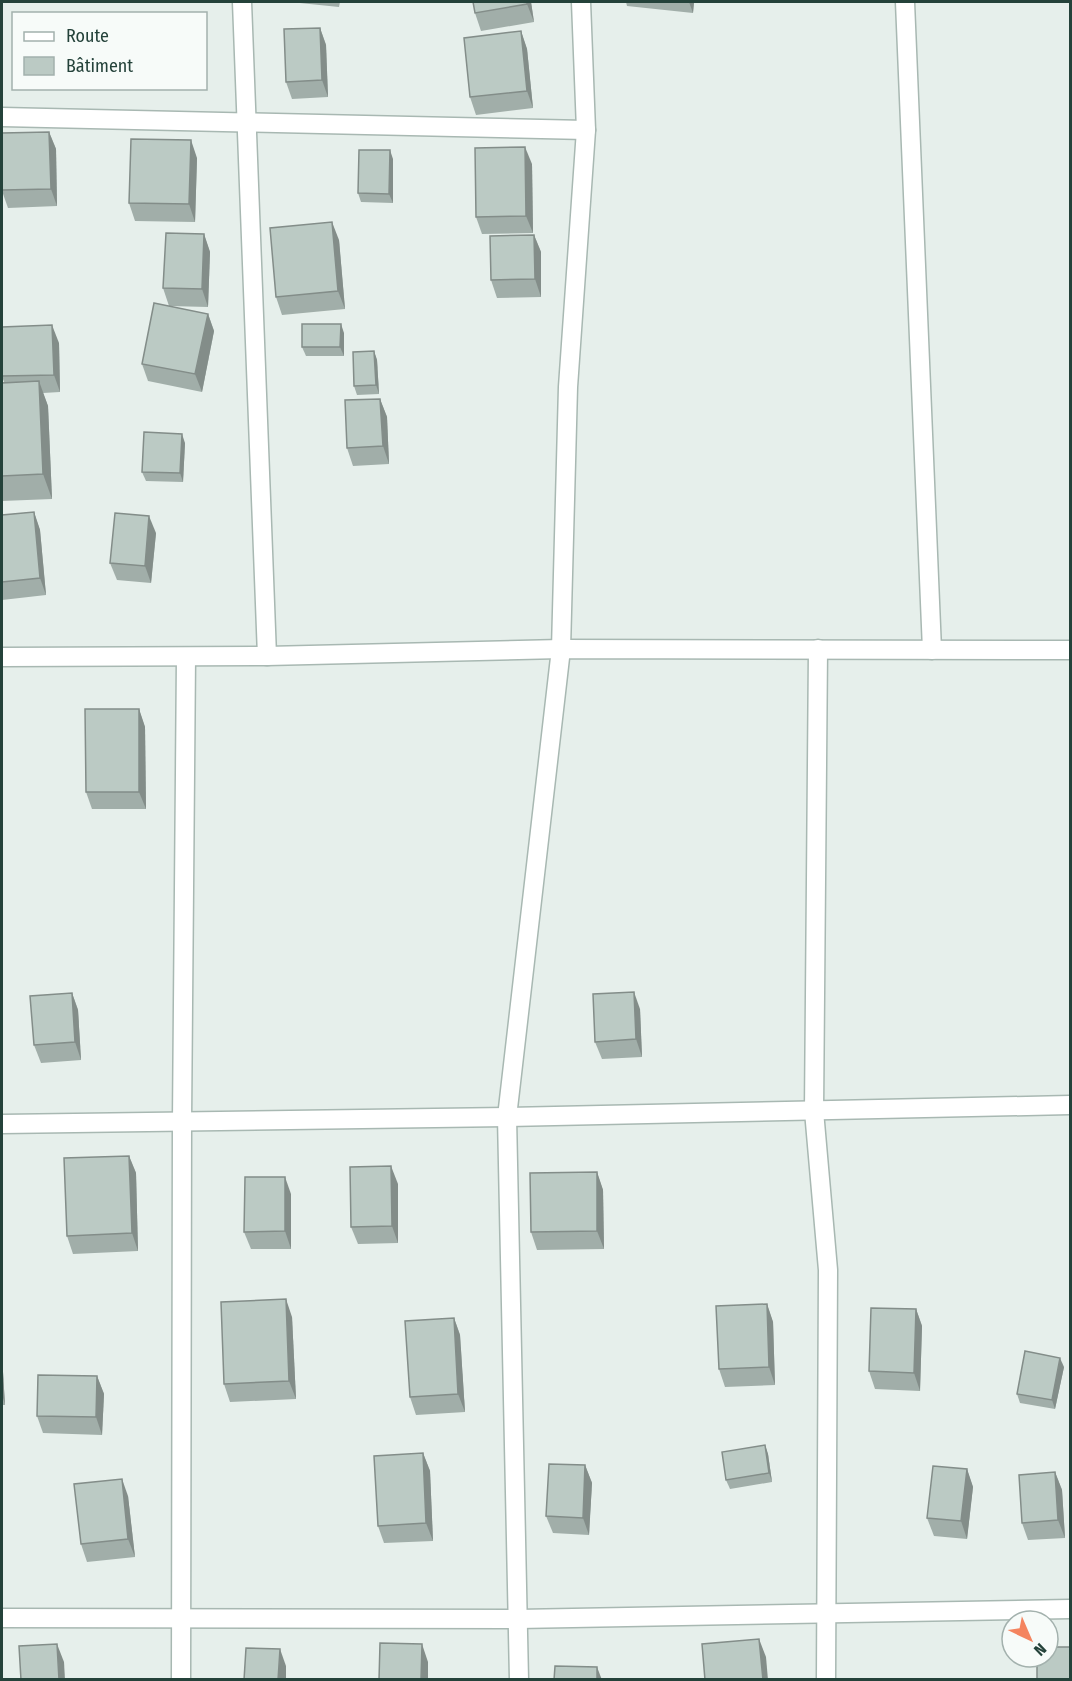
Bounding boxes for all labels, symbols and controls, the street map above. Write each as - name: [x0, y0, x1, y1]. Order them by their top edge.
- legend: [12, 12, 207, 90]
- text: Route: [66, 25, 109, 47]
- text: Bâtiment: [66, 55, 133, 77]
- north arrow: [1000, 1609, 1060, 1669]
- text: N: [1030, 1639, 1050, 1660]

